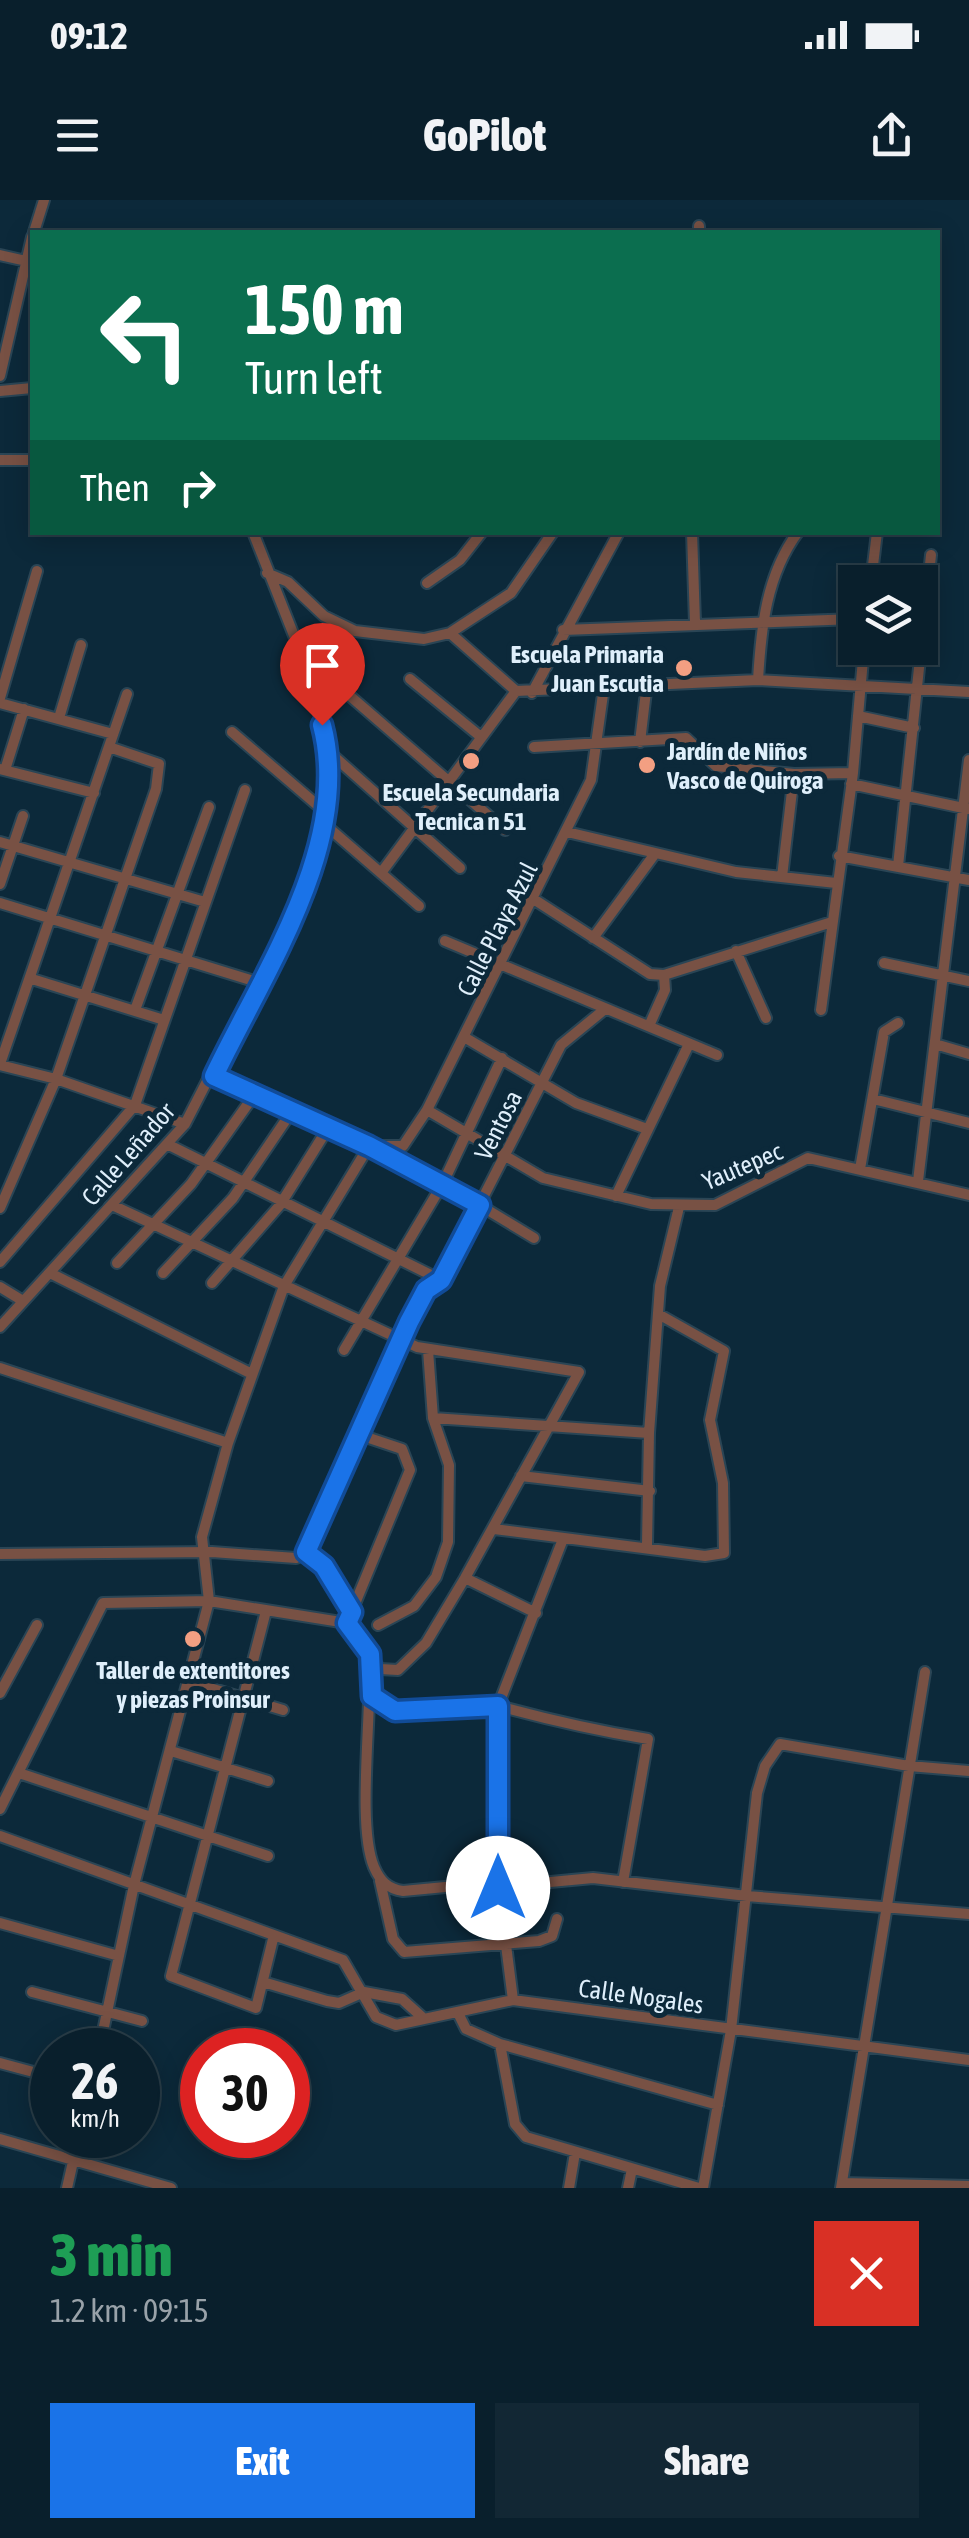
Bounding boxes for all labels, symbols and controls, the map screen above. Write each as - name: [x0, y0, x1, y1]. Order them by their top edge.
- text: 09:12: [50, 14, 128, 57]
- icon: menu: [50, 108, 105, 163]
- icon: share: [864, 108, 919, 163]
- text: GoPilot: [423, 109, 546, 161]
- text: 150 m: [245, 269, 404, 349]
- icon: left: [80, 270, 210, 400]
- text: Turn left: [245, 352, 383, 404]
- icon: right: [170, 460, 225, 515]
- text: Then: [80, 466, 150, 509]
- map controls: [838, 565, 938, 665]
- button: layers: [838, 565, 938, 665]
- pin: [280, 623, 365, 726]
- icon: arrive: [295, 638, 350, 693]
- place label: Escuela Primaria Juan Escutia: [510, 640, 664, 697]
- marker: Escuela Primaria Juan Escutia: [673, 657, 695, 679]
- place label: Jardín de Niños Vasco de Quiroga: [666, 737, 823, 794]
- marker: Escuela Secundaria Tecnica n 51: [460, 750, 482, 772]
- marker: Jardín de Niños Vasco de Quiroga: [636, 754, 658, 776]
- place label: Escuela Secundaria Tecnica n 51: [382, 778, 560, 835]
- street label: Calle Playa Azul: [451, 857, 543, 1000]
- street label: Ventosa: [469, 1086, 527, 1164]
- street label: Calle Leñador: [76, 1097, 180, 1211]
- street label: Yautepec: [698, 1136, 787, 1195]
- marker: Taller de extentitores y piezas Proinsur: [182, 1628, 204, 1650]
- place label: Taller de extentitores y piezas Proinsur: [96, 1656, 290, 1713]
- position arrow: [446, 1836, 550, 1940]
- street label: Calle Nogales: [577, 1973, 705, 2019]
- speed limit sign: 30: [180, 2028, 310, 2158]
- text: 26: [71, 2052, 118, 2110]
- text: km/h: [70, 2104, 120, 2132]
- text: 3 min: [50, 2220, 173, 2289]
- button: close: [814, 2221, 919, 2326]
- text: 1.2 km · 09:15: [50, 2292, 209, 2329]
- button: Exit: [50, 2403, 475, 2518]
- button: Share: [495, 2403, 919, 2518]

